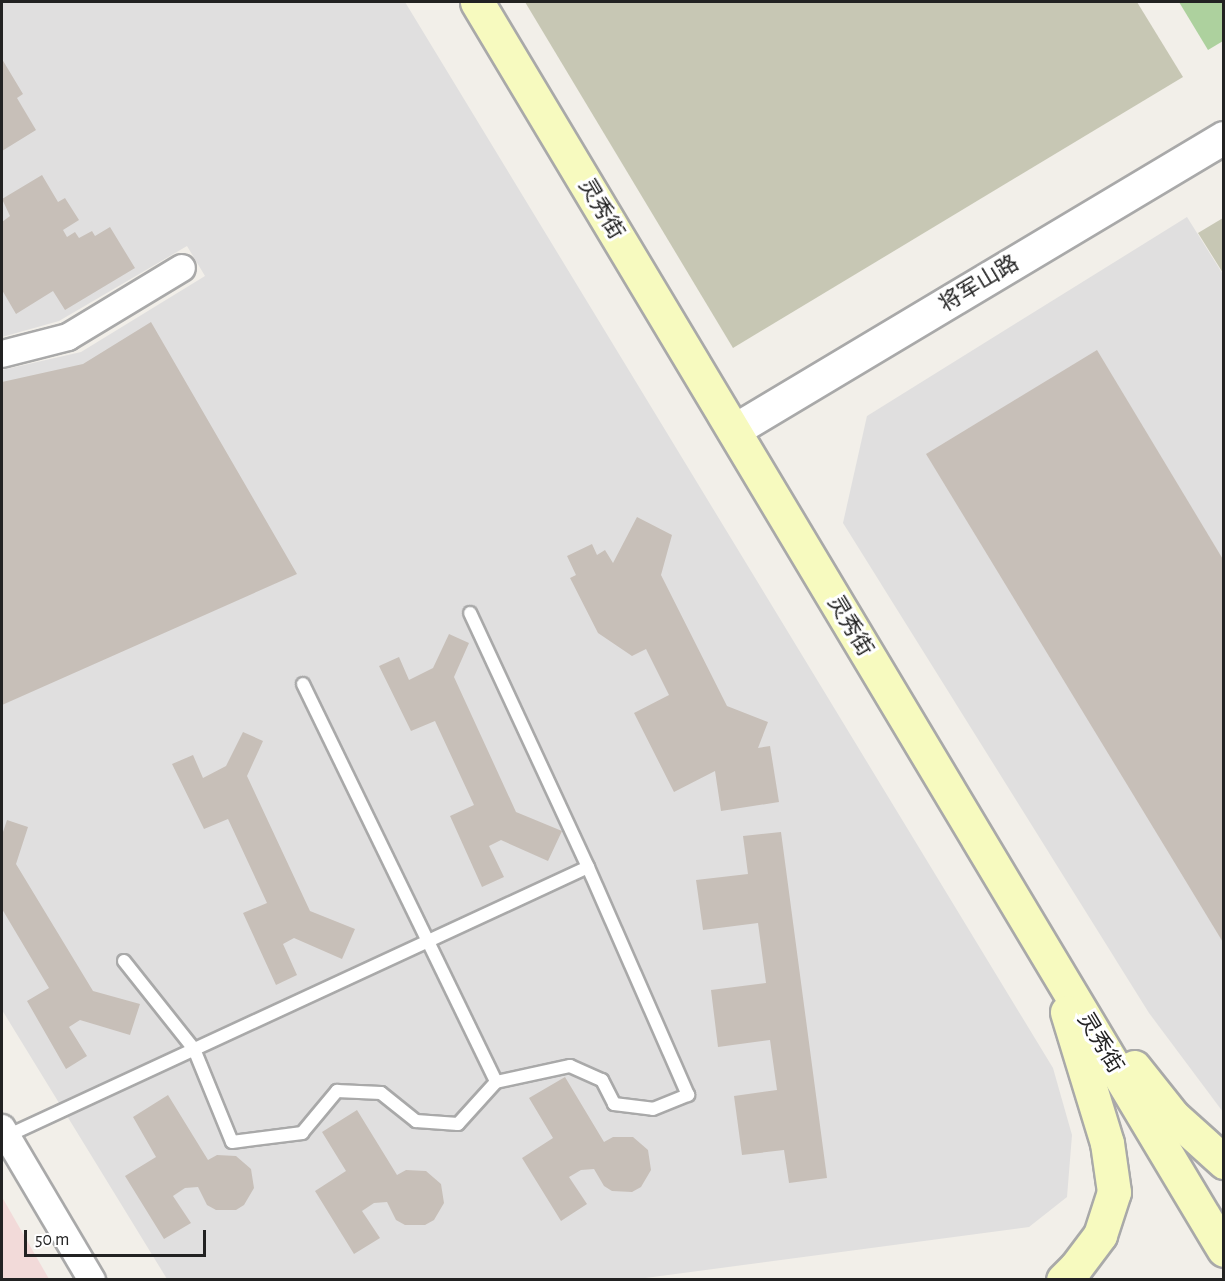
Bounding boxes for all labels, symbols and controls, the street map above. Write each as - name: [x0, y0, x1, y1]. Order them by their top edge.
- street label: 灵秀街: [573, 174, 629, 244]
- street label: 将军山路: [934, 250, 1024, 318]
- street label: 灵秀街: [822, 591, 878, 661]
- street label: 灵秀街: [1072, 1008, 1128, 1078]
- scale bar: [27, 1218, 208, 1256]
- text: 50 m: [35, 1231, 69, 1249]

